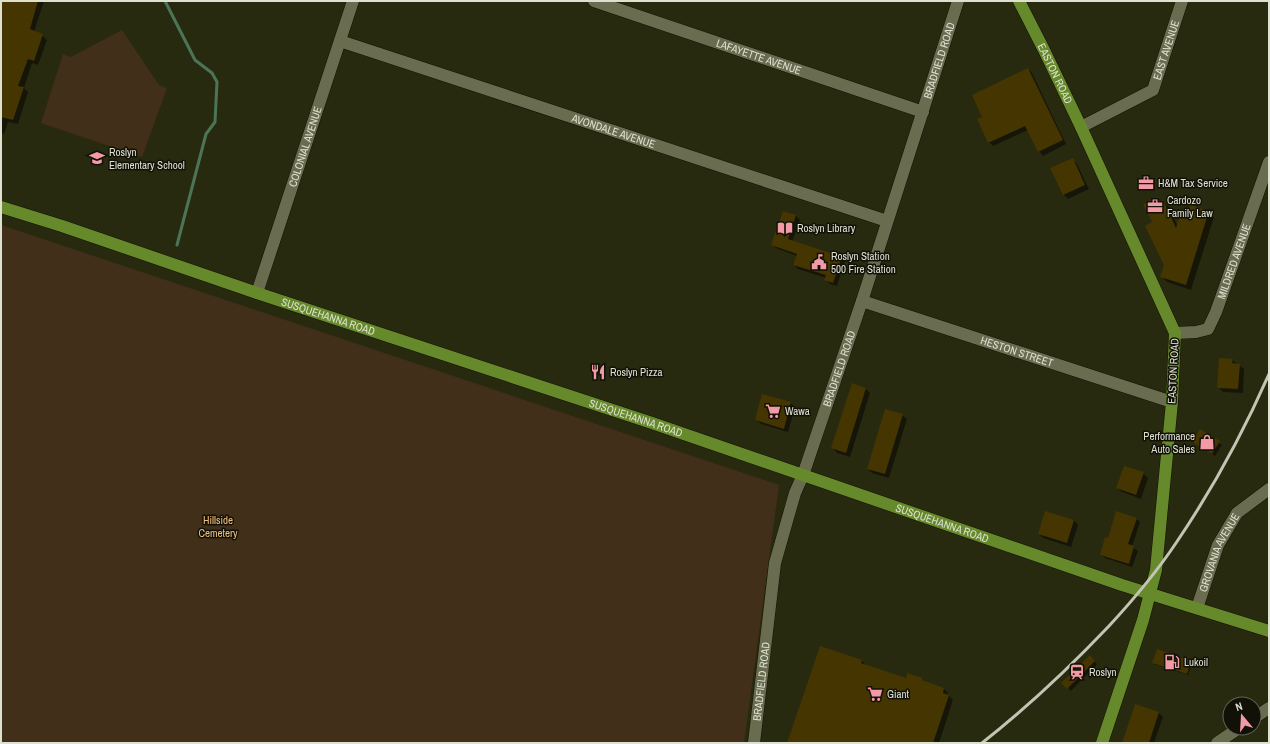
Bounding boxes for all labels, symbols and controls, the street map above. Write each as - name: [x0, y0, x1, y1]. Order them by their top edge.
- street label: EAST AVENUE: [1150, 18, 1182, 82]
- street label: BRADFIELD ROAD: [920, 21, 958, 100]
- street label: LAFAYETTE AVENUE: [714, 36, 803, 77]
- street label: EASTON ROAD: [1035, 41, 1076, 106]
- street label: COLONIAL AVENUE: [285, 105, 325, 189]
- street label: AVONDALE AVENUE: [569, 110, 657, 151]
- place label: Roslyn Elementary School: [109, 145, 185, 172]
- school or university icon: Roslyn Elementary School: [88, 149, 106, 167]
- office icon: H&M Tax Service: [1137, 174, 1155, 192]
- place label: H&M Tax Service: [1158, 176, 1228, 190]
- place label: Cardozo Family Law: [1167, 193, 1213, 220]
- office icon: Cardozo Family Law: [1146, 197, 1164, 215]
- library icon: Roslyn Library: [776, 219, 794, 237]
- place label: Roslyn Library: [797, 221, 856, 235]
- street label: MILDRED AVENUE: [1214, 222, 1254, 301]
- place label: Roslyn Station 500 Fire Station: [831, 249, 896, 276]
- public building icon: Roslyn Station 500 Fire Station: [810, 253, 828, 271]
- street label: SUSQUEHANNA ROAD: [279, 294, 377, 338]
- street label: BRADFIELD ROAD: [820, 329, 858, 408]
- street label: HESTON STREET: [979, 333, 1056, 370]
- street label: EASTON ROAD: [1164, 338, 1182, 404]
- restaurant icon: Roslyn Pizza: [589, 363, 607, 381]
- place label: Roslyn Pizza: [610, 365, 663, 379]
- street label: SUSQUEHANNA ROAD: [587, 396, 685, 440]
- supermarket icon: Wawa: [764, 402, 782, 420]
- place label: Wawa: [785, 404, 810, 418]
- place label: Performance Auto Sales: [1143, 429, 1195, 456]
- shop icon: Performance Auto Sales: [1198, 433, 1216, 451]
- street label: SUSQUEHANNA ROAD: [894, 501, 991, 546]
- street label: GROVANIA AVENUE: [1196, 510, 1242, 594]
- park label: Hillside Cemetery: [198, 513, 238, 540]
- street label: BRADFIELD ROAD: [750, 641, 773, 722]
- fuel station icon: Lukoil: [1163, 653, 1181, 671]
- place label: Lukoil: [1184, 655, 1208, 669]
- station icon: Roslyn: [1068, 663, 1086, 681]
- place label: Roslyn: [1089, 665, 1117, 679]
- supermarket icon: Giant: [866, 685, 884, 703]
- place label: Giant: [887, 687, 910, 701]
- north arrow: [1222, 696, 1262, 736]
- text: N: [1234, 699, 1244, 714]

